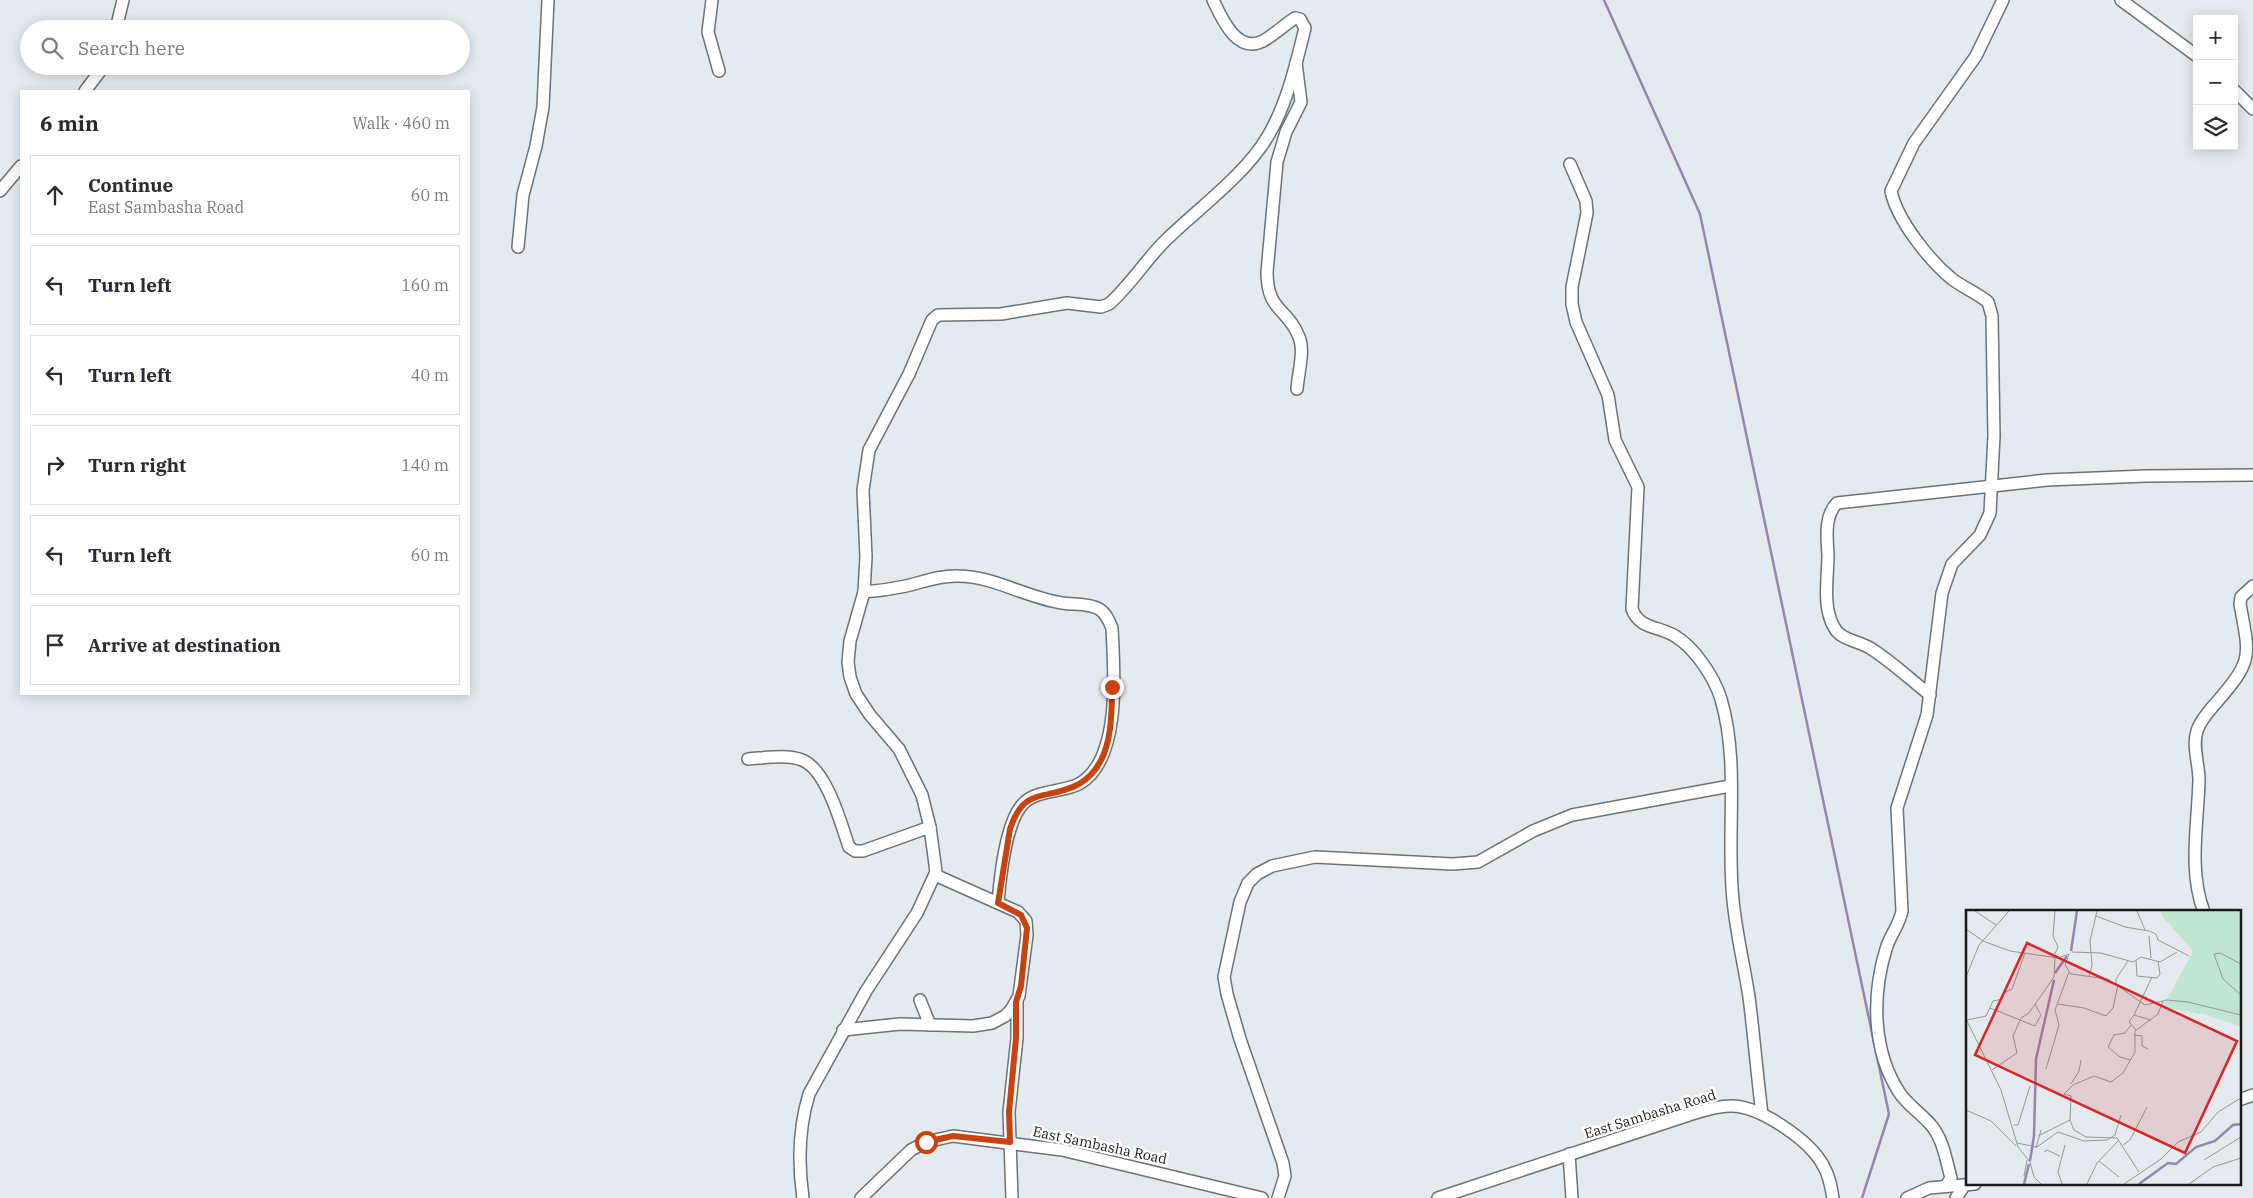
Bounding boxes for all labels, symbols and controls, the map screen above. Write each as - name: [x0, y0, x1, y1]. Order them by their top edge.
- map controls: [2193, 15, 2238, 150]
- button: +: [2193, 15, 2238, 60]
- search box: [20, 20, 470, 75]
- icon: search: [38, 34, 66, 62]
- text: Search here: [78, 36, 185, 60]
- button: −: [2193, 60, 2238, 105]
- button: layers: [2193, 105, 2238, 150]
- text: 6 min: [40, 109, 99, 137]
- text: Walk · 460 m: [352, 113, 450, 133]
- text: Continue: [88, 173, 173, 197]
- icon: ahead: [41, 181, 69, 209]
- text: 60 m: [411, 185, 449, 205]
- text: East Sambasha Road: [88, 197, 244, 217]
- icon: left: [41, 271, 69, 299]
- text: Turn left: [88, 273, 171, 297]
- text: 160 m: [401, 275, 449, 295]
- icon: left: [41, 361, 69, 389]
- text: Turn left: [88, 363, 171, 387]
- text: 40 m: [411, 365, 449, 385]
- icon: right: [41, 451, 69, 479]
- text: Turn right: [88, 453, 186, 477]
- text: 140 m: [401, 455, 449, 475]
- icon: left: [41, 541, 69, 569]
- text: Turn left: [88, 543, 171, 567]
- text: 60 m: [411, 545, 449, 565]
- icon: arrive: [41, 631, 69, 659]
- text: Arrive at destination: [88, 633, 281, 657]
- route end: [1101, 676, 1124, 699]
- inset map: [1966, 910, 2240, 1186]
- street label: East Sambasha Road: [1582, 1085, 1718, 1143]
- street label: East Sambasha Road: [1031, 1122, 1169, 1168]
- route start: [915, 1131, 938, 1154]

